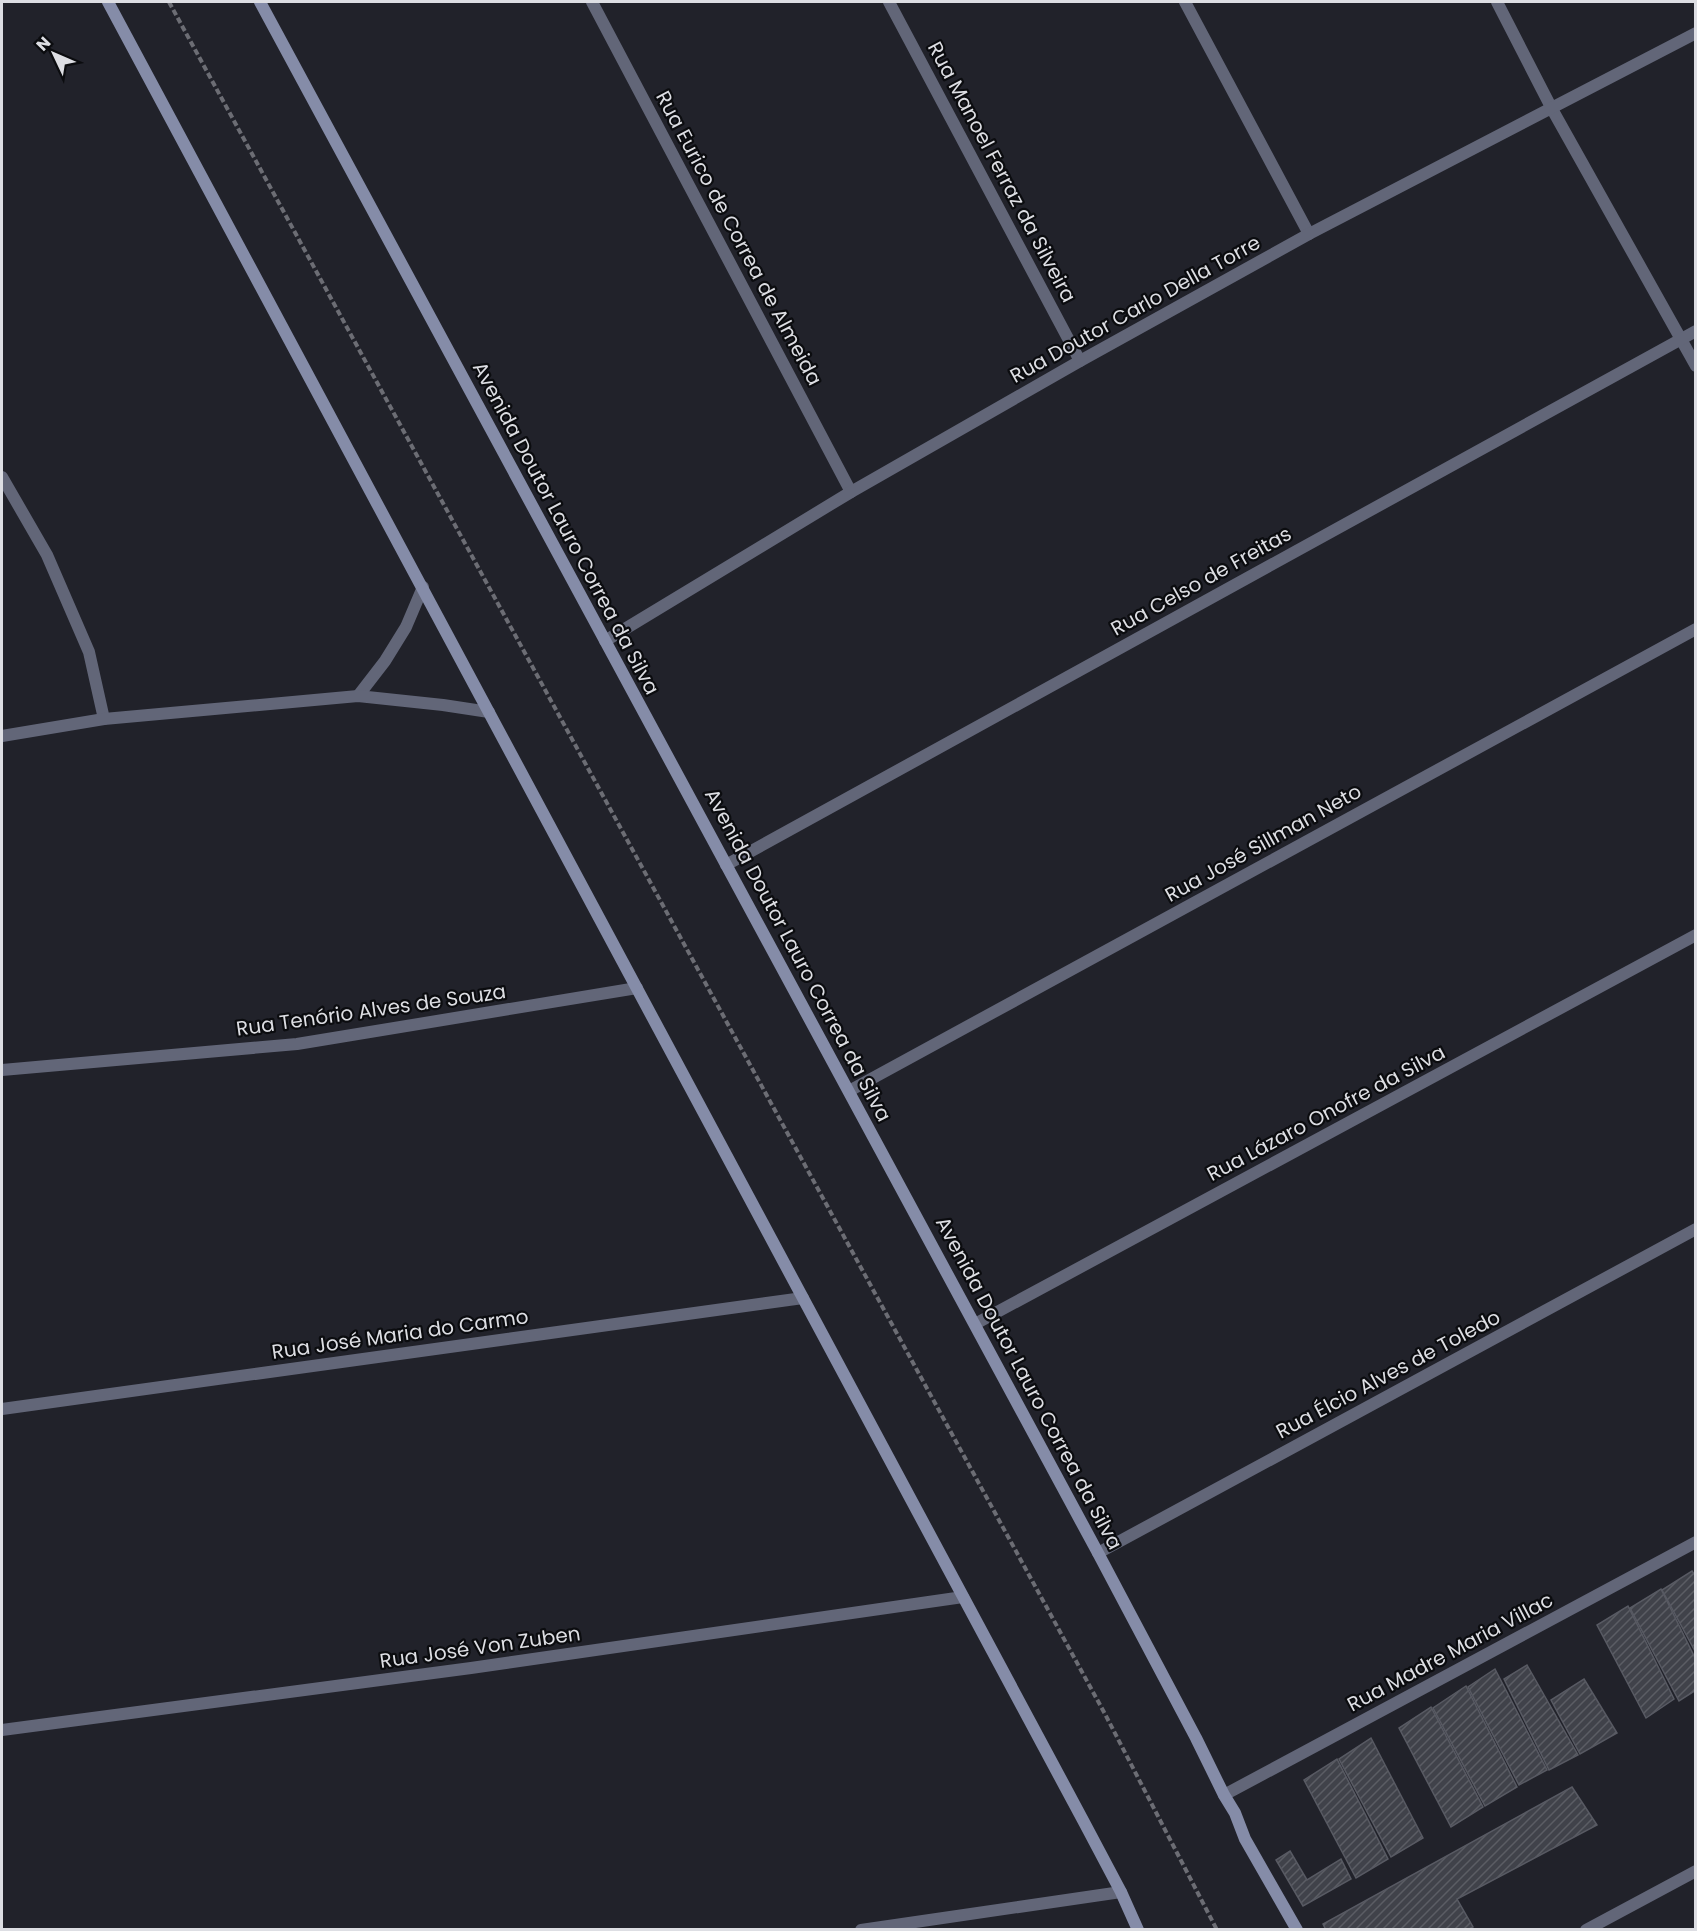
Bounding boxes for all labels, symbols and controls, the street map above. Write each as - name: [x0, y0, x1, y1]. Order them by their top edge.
- north arrow: [24, 24, 84, 84]
- text: N: [31, 32, 56, 56]
- street label: Rua Manoel Ferraz da Silveira: [921, 37, 1083, 307]
- street label: Rua Eurico de Correa de Almeida: [649, 86, 829, 390]
- street label: Rua Doutor Carlo Della Torre: [1005, 228, 1265, 390]
- street label: Avenida Doutor Lauro Correa da Silva: [466, 357, 666, 699]
- street label: Rua Celso de Freitas: [1106, 520, 1296, 642]
- street label: Rua José Sillman Neto: [1160, 777, 1366, 909]
- street label: Avenida Doutor Lauro Correa da Silva: [698, 784, 898, 1126]
- street label: Rua Tenório Alves de Souza: [234, 977, 508, 1043]
- street label: Rua Lázaro Onofre da Silva: [1202, 1038, 1450, 1188]
- street label: Avenida Doutor Lauro Correa da Silva: [929, 1212, 1129, 1554]
- street label: Rua José Maria do Carmo: [270, 1302, 530, 1366]
- street label: Rua Élcio Alves de Toledo: [1271, 1303, 1505, 1445]
- street label: Rua Madre Maria Villac: [1342, 1586, 1558, 1718]
- street label: Rua José Von Zuben: [378, 1619, 582, 1675]

